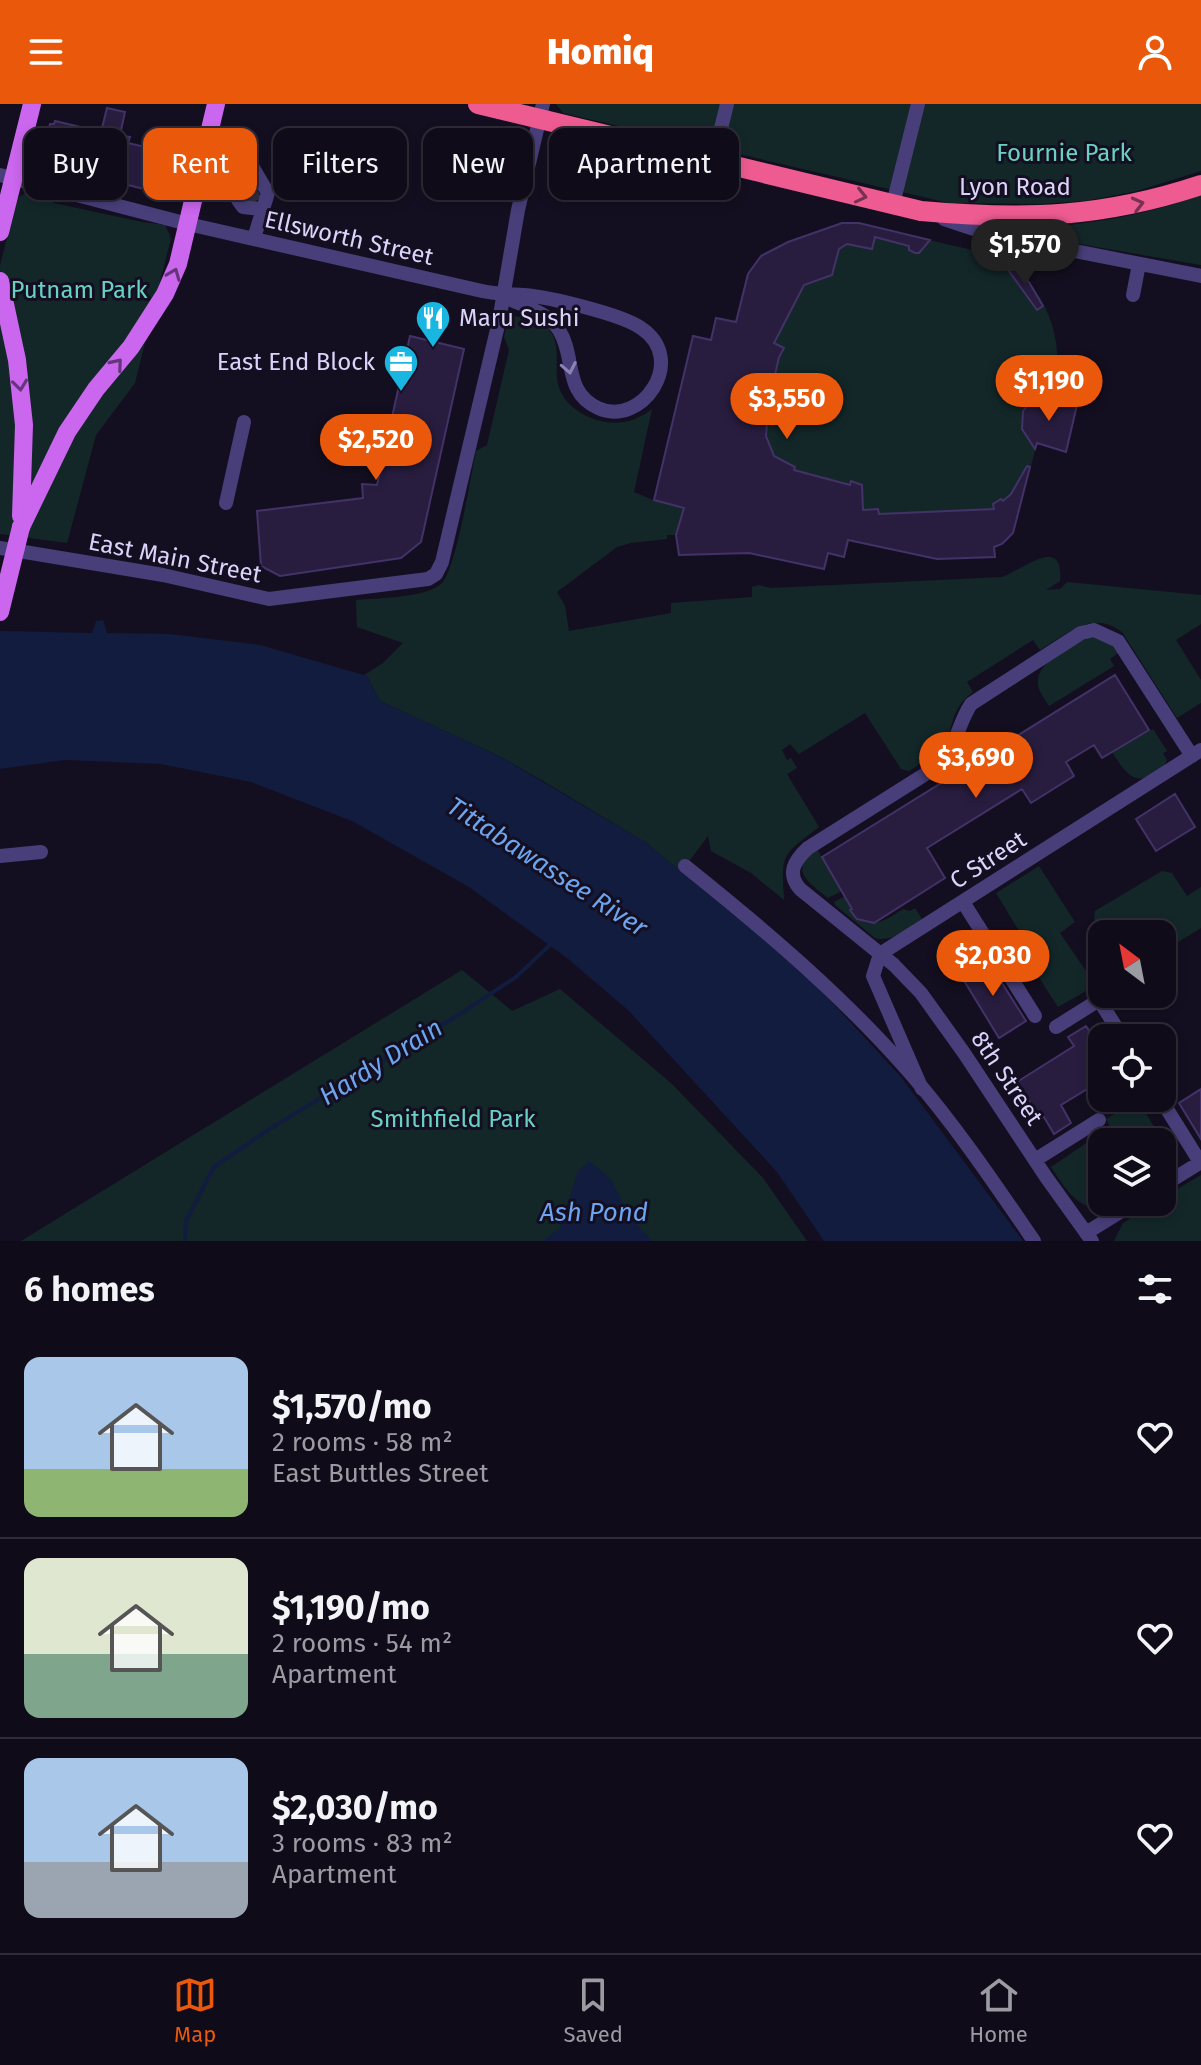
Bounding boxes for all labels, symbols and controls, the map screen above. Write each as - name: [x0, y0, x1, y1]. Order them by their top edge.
- icon: menu: [24, 30, 68, 74]
- text: Homiq: [547, 30, 654, 74]
- icon: person: [1133, 30, 1177, 74]
- chip: Buy: [24, 128, 127, 200]
- chip: Rent: [143, 128, 257, 200]
- chip: Filters: [273, 128, 407, 200]
- chip: New: [423, 128, 533, 200]
- chip: Apartment: [549, 128, 739, 200]
- park label: Fournie Park: [996, 139, 1133, 167]
- street label: Lyon Road: [959, 173, 1071, 201]
- one-way arrow: [853, 187, 867, 204]
- one-way arrow: [1130, 196, 1144, 213]
- street label: Ellsworth Street: [262, 205, 436, 271]
- pin: $1,570: [960, 219, 1090, 287]
- text: $1,570: [989, 229, 1061, 260]
- one-way arrow: [164, 268, 180, 282]
- park label: Putnam Park: [10, 276, 148, 304]
- restaurant icon: Maru Sushi: [414, 299, 452, 349]
- place label: Maru Sushi: [459, 304, 579, 332]
- office icon: East End Block: [382, 343, 420, 393]
- place label: East End Block: [217, 348, 376, 376]
- pin: $1,190: [984, 355, 1114, 423]
- one-way arrow: [107, 359, 122, 373]
- one-way arrow: [560, 361, 577, 374]
- text: $1,190: [1014, 365, 1084, 396]
- pin: $3,550: [722, 373, 852, 441]
- one-way arrow: [11, 379, 28, 392]
- text: $3,550: [748, 383, 826, 414]
- pin: $2,520: [311, 414, 441, 482]
- text: $2,520: [338, 424, 414, 455]
- street label: East Main Street: [86, 528, 264, 589]
- pin: $3,690: [911, 732, 1041, 800]
- text: $3,690: [937, 742, 1015, 773]
- water label: Tittabawassee River: [441, 791, 654, 944]
- street label: C Street: [945, 825, 1032, 895]
- north arrow: [1088, 920, 1176, 1008]
- map controls: [1088, 920, 1176, 1216]
- pin: $2,030: [928, 930, 1058, 998]
- text: $2,030: [954, 940, 1032, 971]
- water label: Hardy Drain: [314, 1012, 448, 1112]
- button: locate: [1088, 1024, 1176, 1112]
- street label: 8th Street: [965, 1026, 1049, 1131]
- park label: Smithfield Park: [371, 1105, 536, 1133]
- button: layers: [1088, 1128, 1176, 1216]
- water label: Ash Pond: [539, 1197, 648, 1228]
- icon: filters: [1133, 1267, 1177, 1311]
- text: 6 homes: [24, 1269, 155, 1310]
- text: $1,570/mo: [272, 1386, 432, 1427]
- icon: home: [88, 1389, 184, 1485]
- icon: heart: [1133, 1415, 1177, 1459]
- text: 2 rooms · 58 m²: [272, 1427, 453, 1458]
- text: East Buttles Street: [272, 1458, 489, 1489]
- text: $1,190/mo: [272, 1587, 430, 1628]
- icon: home: [88, 1590, 184, 1686]
- icon: heart: [1133, 1616, 1177, 1660]
- text: 2 rooms · 54 m²: [272, 1628, 452, 1659]
- text: Apartment: [272, 1659, 397, 1690]
- text: $2,030/mo: [272, 1787, 438, 1828]
- icon: home: [88, 1790, 184, 1886]
- icon: heart: [1133, 1816, 1177, 1860]
- text: 3 rooms · 83 m²: [272, 1828, 453, 1859]
- text: Apartment: [272, 1859, 397, 1890]
- tab: Map: [173, 1973, 217, 2048]
- tab: Saved: [563, 1973, 623, 2048]
- tab: Home: [969, 1973, 1028, 2048]

